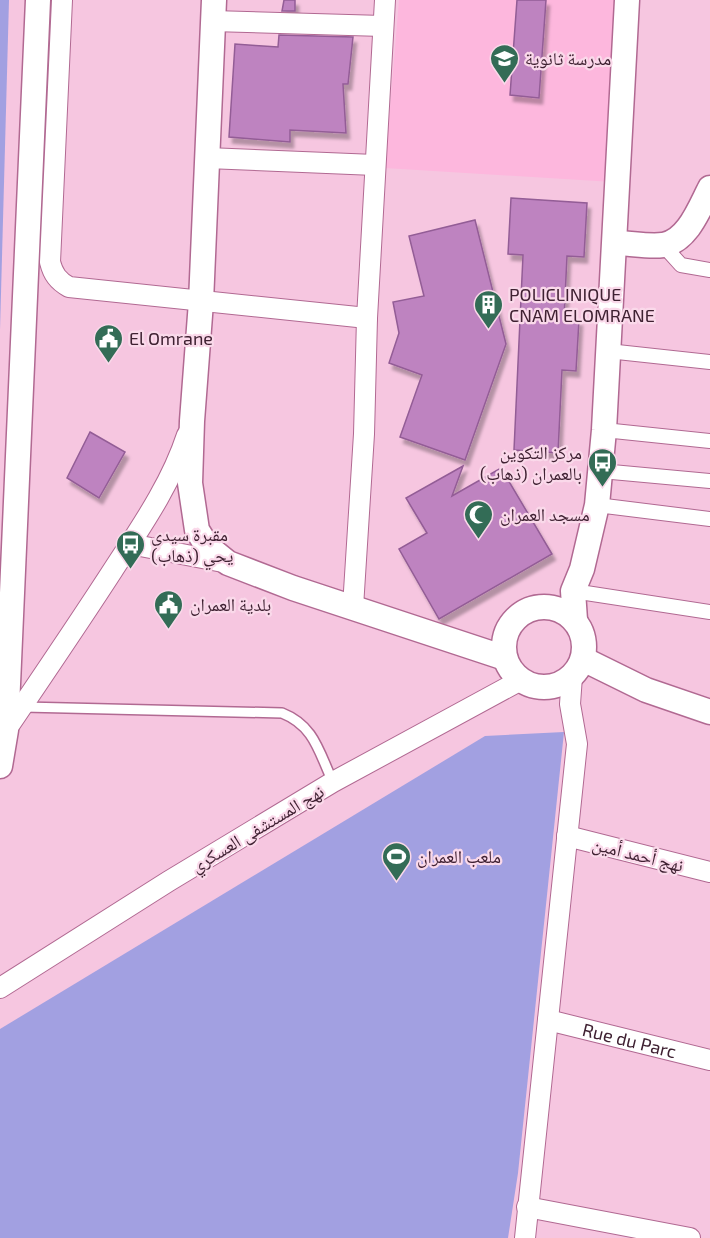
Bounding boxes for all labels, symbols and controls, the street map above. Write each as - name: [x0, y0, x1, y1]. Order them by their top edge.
- school or university icon: مدرسة ثانوية: [488, 42, 520, 84]
- place label: مدرسة ثانوية: [525, 47, 611, 69]
- place label: POLICLINIQUE CNAM ELOMRANE: [509, 283, 655, 326]
- building icon: POLICLINIQUE CNAM ELOMRANE: [472, 288, 504, 330]
- public building icon: El Omrane: [92, 322, 124, 364]
- place label: El Omrane: [129, 327, 213, 349]
- place label: مركز التكوين بالعمران (ذهاب): [480, 441, 582, 485]
- bus stop icon: مركز التكوين بالعمران (ذهاب): [587, 446, 619, 488]
- mosque icon: مسجد العمران: [463, 498, 495, 540]
- place label: مسجد العمران: [500, 503, 590, 526]
- place label: مقبرة سيدي يحي (ذهاب): [151, 523, 234, 571]
- bus stop icon: مقبرة سيدي يحي (ذهاب): [114, 528, 146, 570]
- public building icon: بلدية العمران: [153, 588, 185, 630]
- place label: بلدية العمران: [190, 593, 271, 616]
- street label: نهج المستشفى العسكري: [187, 780, 330, 880]
- street label: نهج أحمد أمين: [590, 832, 686, 878]
- sports icon: ملعب العمران: [380, 840, 412, 882]
- place label: ملعب العمران: [417, 845, 501, 868]
- street label: Rue du Parc: [580, 1018, 679, 1062]

